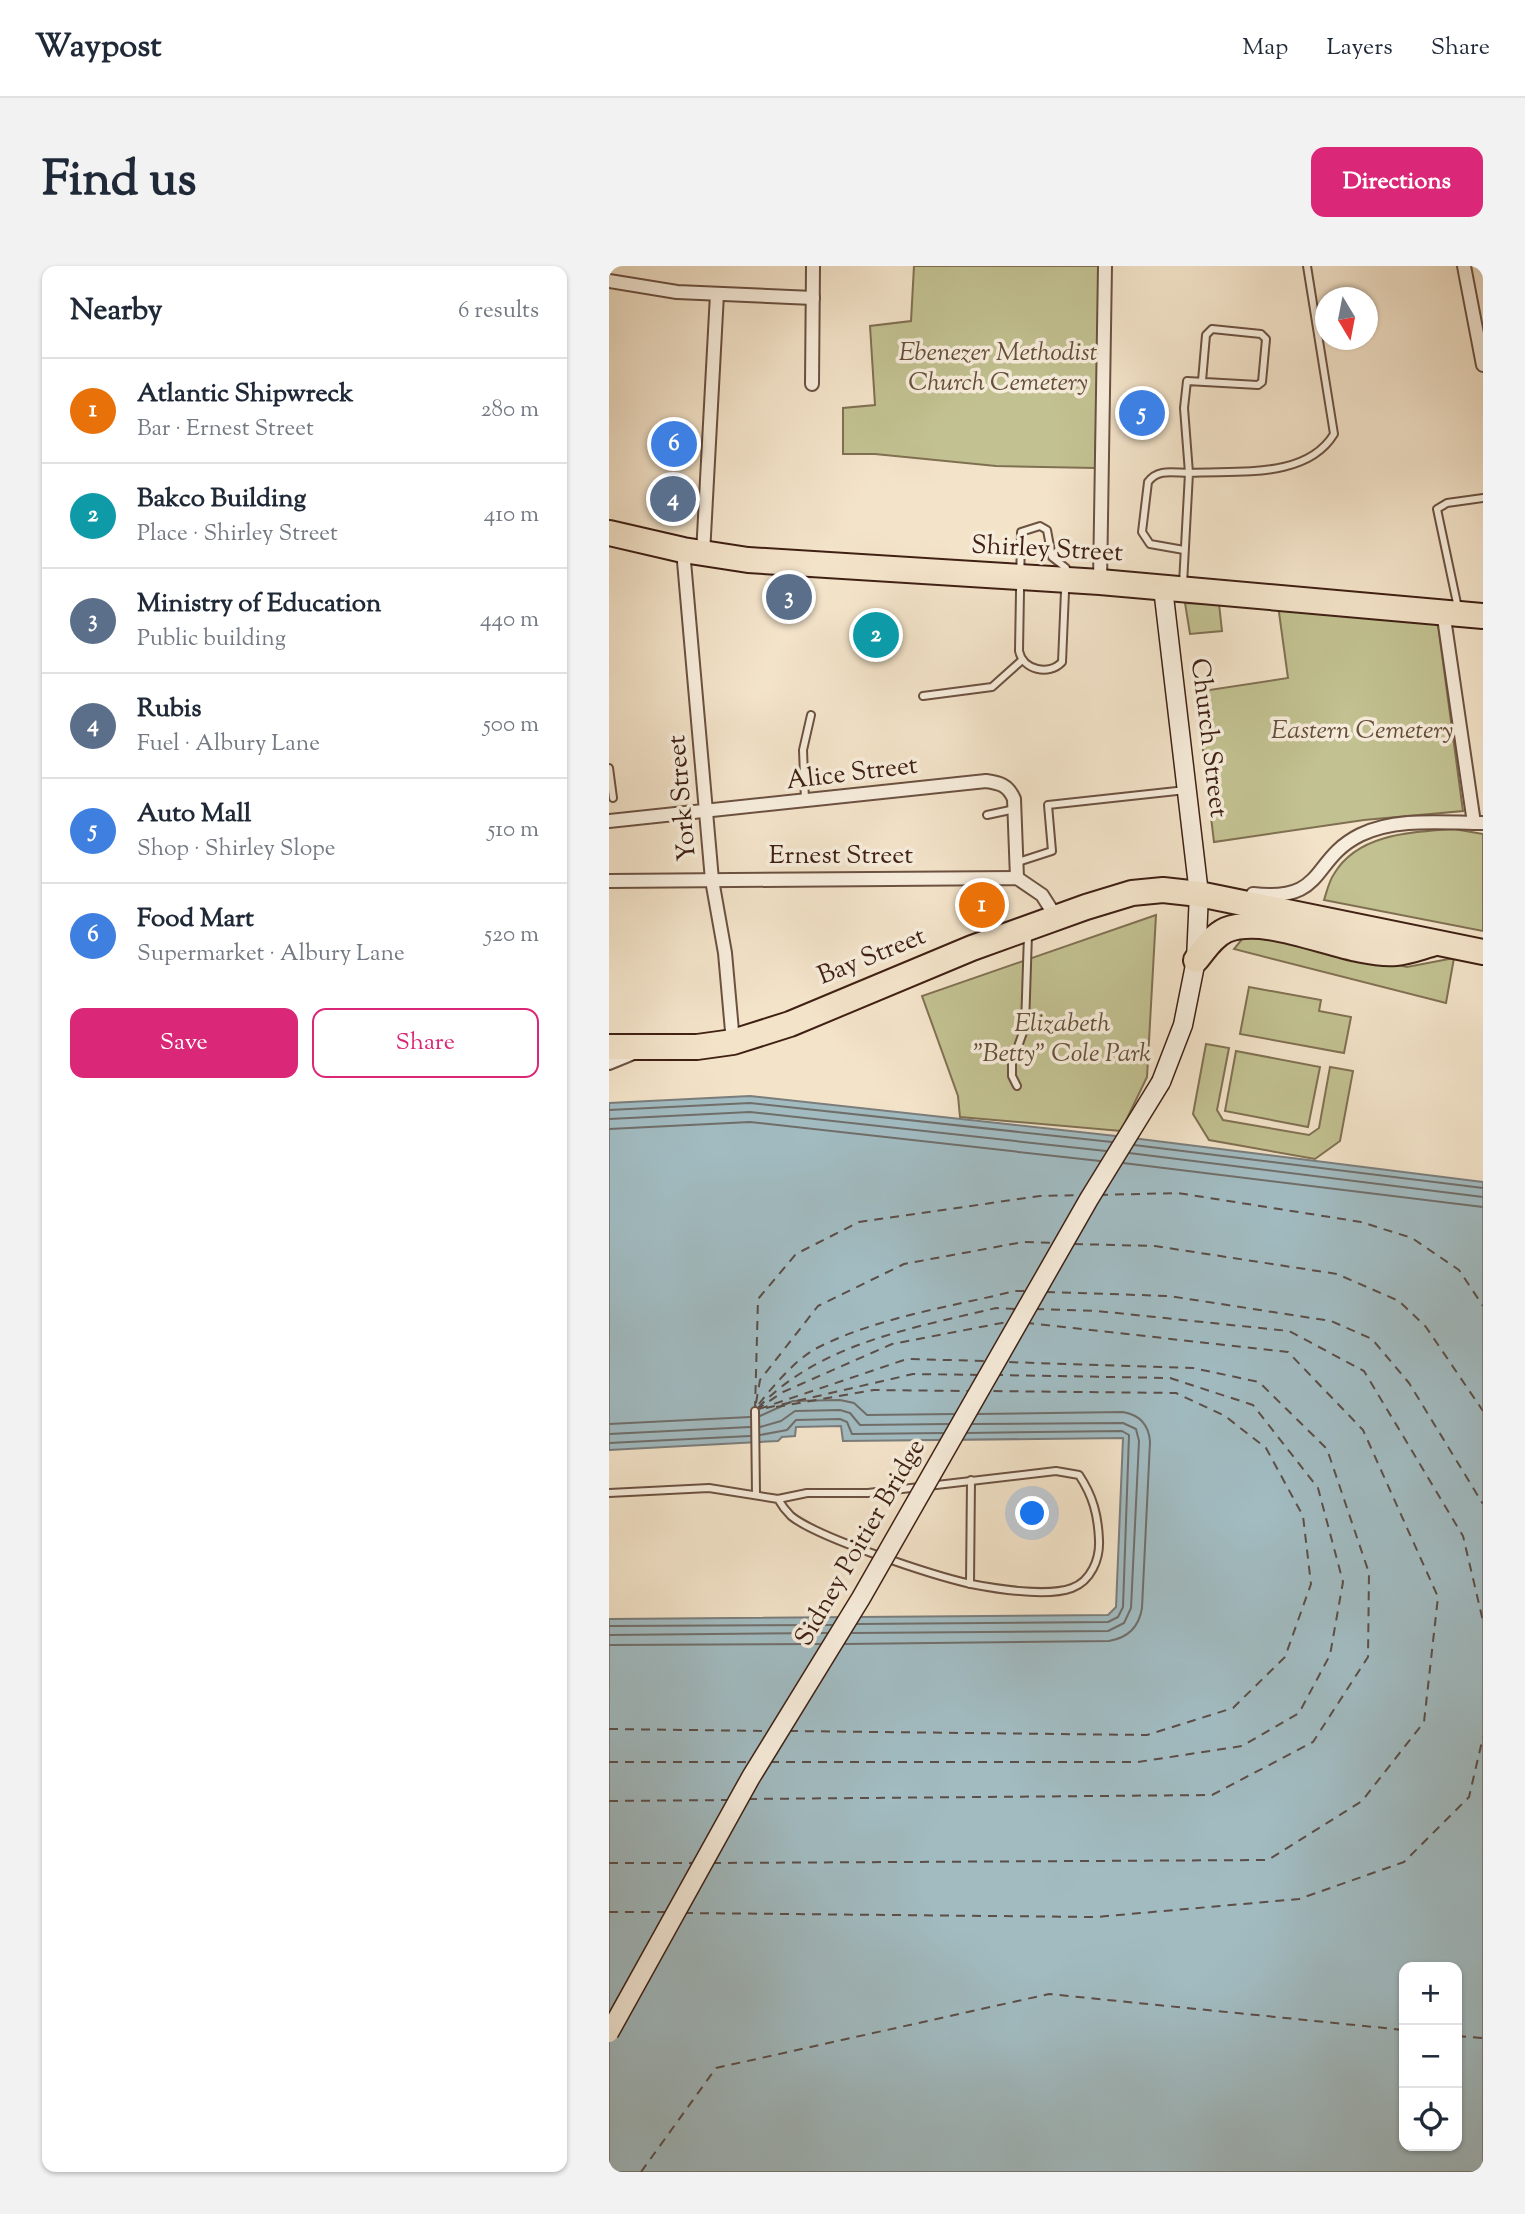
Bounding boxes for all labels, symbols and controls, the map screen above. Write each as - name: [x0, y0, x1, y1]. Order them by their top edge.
- text: Waypost: [35, 24, 162, 72]
- text: Map: [1242, 31, 1288, 65]
- text: Layers: [1326, 31, 1393, 65]
- text: Share: [1431, 31, 1490, 65]
- text: Find us: [42, 147, 196, 217]
- button: Directions: [1311, 147, 1483, 217]
- north arrow: [1315, 287, 1378, 350]
- text: Nearby: [70, 290, 162, 333]
- text: 6 results: [458, 295, 539, 328]
- park label: Ebenezer Methodist Church Cemetery: [898, 335, 1098, 402]
- text: Atlantic Shipwreck: [137, 376, 353, 413]
- pin: 5: [1119, 387, 1165, 439]
- text: 1: [89, 394, 97, 427]
- text: 280 m: [481, 394, 539, 427]
- text: Bar · Ernest Street: [137, 413, 314, 446]
- pin: 6: [651, 418, 697, 470]
- pin: 4: [650, 473, 696, 525]
- text: Bakco Building: [137, 481, 306, 518]
- text: 2: [88, 499, 98, 532]
- text: 410 m: [484, 499, 539, 532]
- text: Place · Shirley Street: [137, 518, 338, 551]
- street label: Shirley Street: [970, 528, 1124, 572]
- pin: 3: [766, 571, 812, 623]
- text: Ministry of Education: [137, 586, 381, 623]
- text: 3: [88, 604, 98, 637]
- text: 440 m: [480, 604, 539, 637]
- pin: 2: [853, 609, 899, 661]
- text: Public building: [137, 623, 286, 656]
- street label: Church Street: [1180, 656, 1236, 820]
- text: Rubis: [137, 691, 201, 728]
- text: 4: [87, 709, 99, 742]
- text: 500 m: [483, 709, 539, 742]
- park label: Eastern Cemetery: [1271, 713, 1453, 750]
- text: Fuel · Albury Lane: [137, 728, 320, 761]
- street label: York Street: [659, 733, 707, 863]
- street label: Alice Street: [784, 748, 920, 800]
- text: Auto Mall: [137, 796, 251, 833]
- text: 5: [89, 814, 97, 847]
- text: 510 m: [487, 814, 539, 847]
- text: Shop · Shirley Slope: [137, 833, 335, 866]
- street label: Ernest Street: [769, 838, 913, 875]
- pin: 1: [959, 879, 1005, 931]
- text: Food Mart: [137, 901, 254, 938]
- text: 6: [87, 919, 99, 952]
- text: 520 m: [484, 919, 539, 952]
- street label: Bay Street: [812, 919, 932, 995]
- text: Supermarket · Albury Lane: [137, 938, 405, 971]
- park label: Elizabeth "Betty" Cole Park: [973, 1006, 1151, 1073]
- button: Save: [70, 1008, 298, 1078]
- button: Share: [312, 1008, 539, 1078]
- street label: Sidney Poitier Bridge: [787, 1432, 935, 1654]
- your location: [1015, 1496, 1049, 1530]
- map controls: [1399, 1962, 1462, 2151]
- button: +: [1399, 1962, 1462, 2025]
- button: −: [1399, 2025, 1462, 2088]
- button: locate: [1399, 2088, 1462, 2151]

